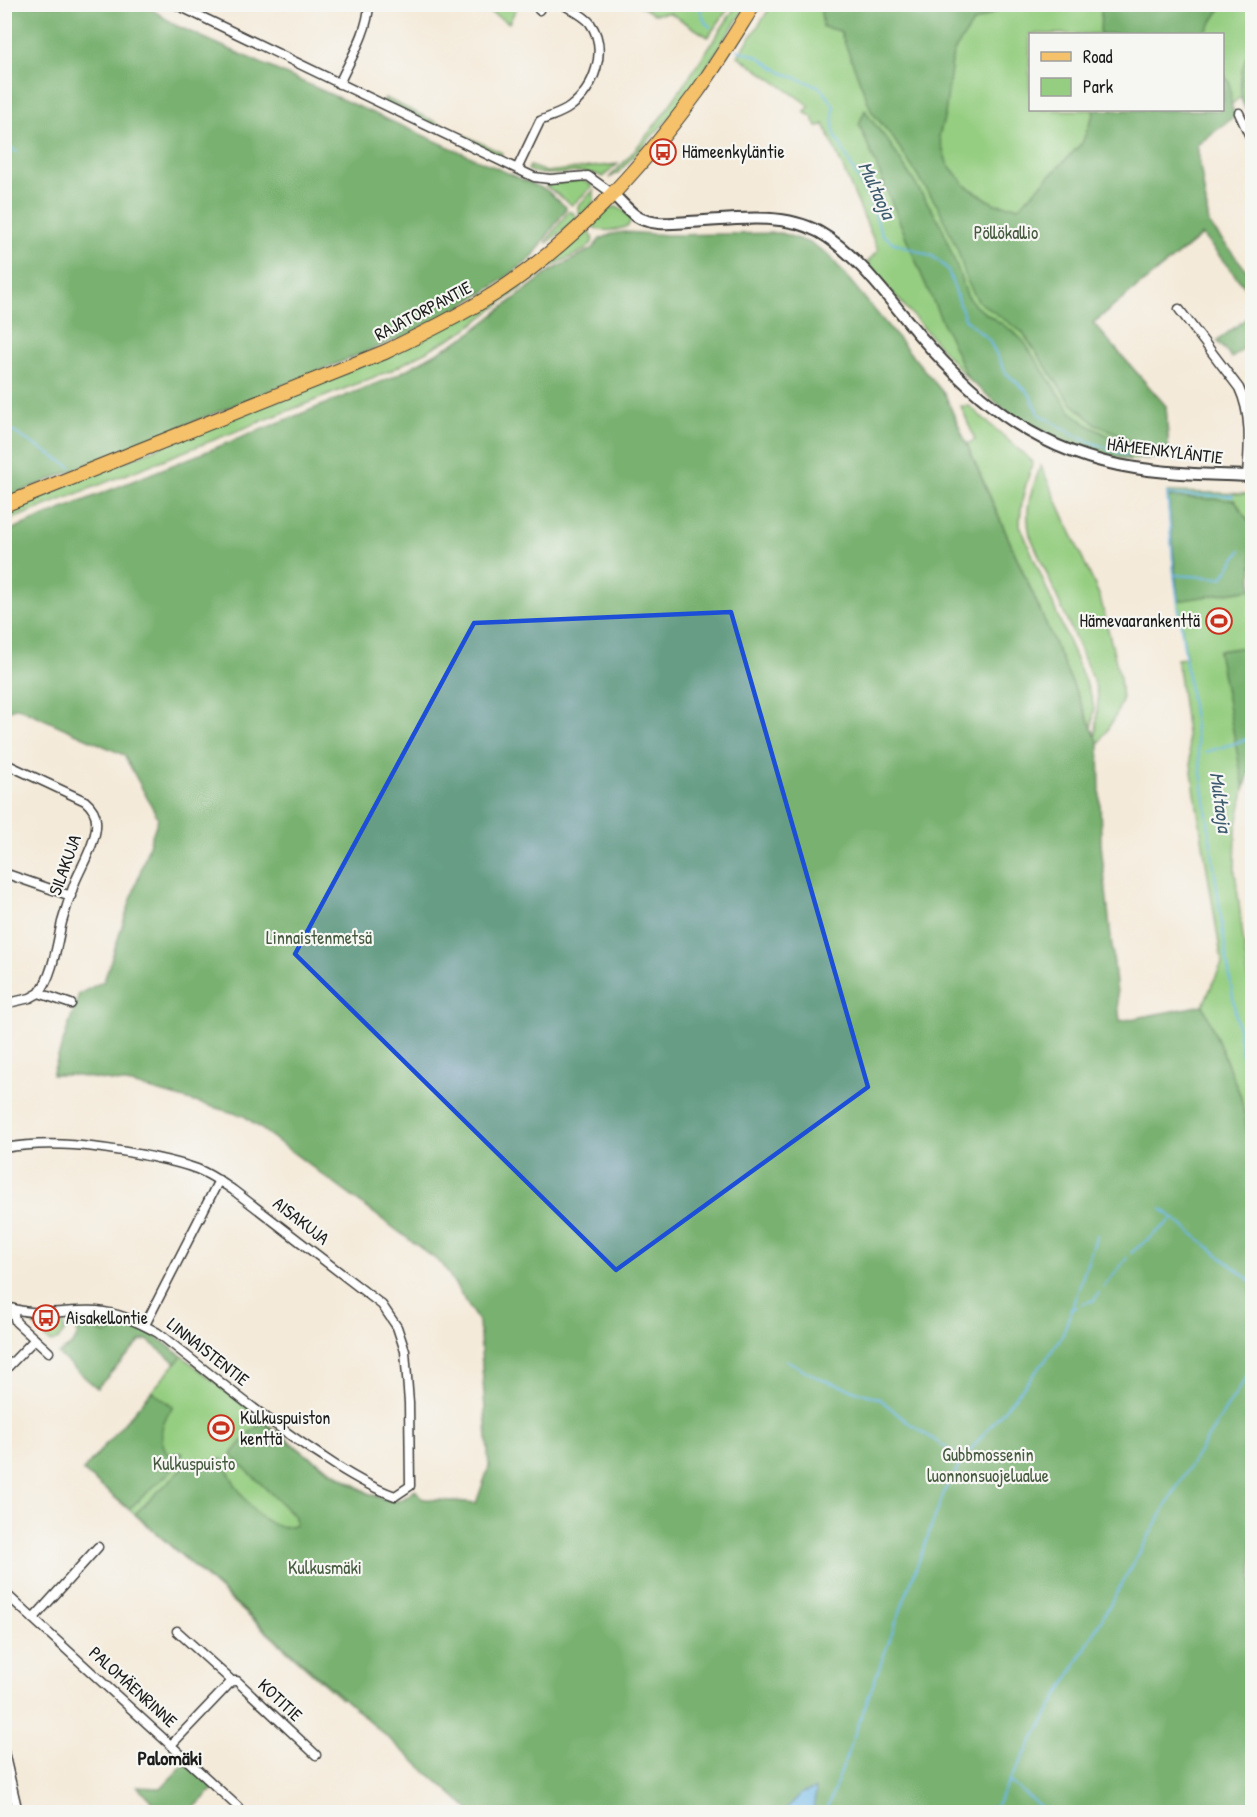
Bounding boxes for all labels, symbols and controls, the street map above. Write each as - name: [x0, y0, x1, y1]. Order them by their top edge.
- legend: [1029, 33, 1224, 111]
- text: Road: [1083, 44, 1113, 69]
- text: Park: [1083, 74, 1114, 99]
- bus stop icon: Hämeenkyläntie: [648, 137, 678, 167]
- place label: Hämeenkyläntie: [682, 139, 785, 164]
- water label: Multaoja: [852, 157, 903, 225]
- park label: Pöllökallio: [974, 220, 1038, 245]
- street label: RAJATORPANTIE: [370, 274, 476, 347]
- street label: HÄMEENKYLÄNTIE: [1106, 431, 1224, 470]
- sports icon: Hämevaarankenttä: [1204, 606, 1234, 636]
- place label: Hämevaarankenttä: [1079, 608, 1200, 633]
- water label: Multaoja: [1204, 770, 1239, 836]
- street label: SILAKUJA: [42, 831, 87, 899]
- park label: Linnaistenmetsä: [266, 925, 372, 950]
- street label: AISAKUJA: [268, 1191, 335, 1251]
- bus stop icon: Aisakellontie: [31, 1303, 61, 1333]
- place label: Aisakellontie: [66, 1305, 148, 1330]
- street label: LINNAISTENTIE: [162, 1312, 255, 1392]
- place label: Kulkuspuiston kenttä: [240, 1405, 330, 1451]
- sports icon: Kulkuspuiston kenttä: [206, 1413, 236, 1443]
- park label: Gubbmossenin luonnonsuojelualue: [927, 1442, 1049, 1488]
- park label: Kulkuspuisto: [153, 1451, 235, 1476]
- park label: Kulkusmäki: [288, 1555, 362, 1580]
- street label: PALOMÄENRINNE: [84, 1640, 183, 1733]
- street label: KOTITIE: [253, 1673, 308, 1727]
- district label: Palomäki: [137, 1744, 203, 1771]

